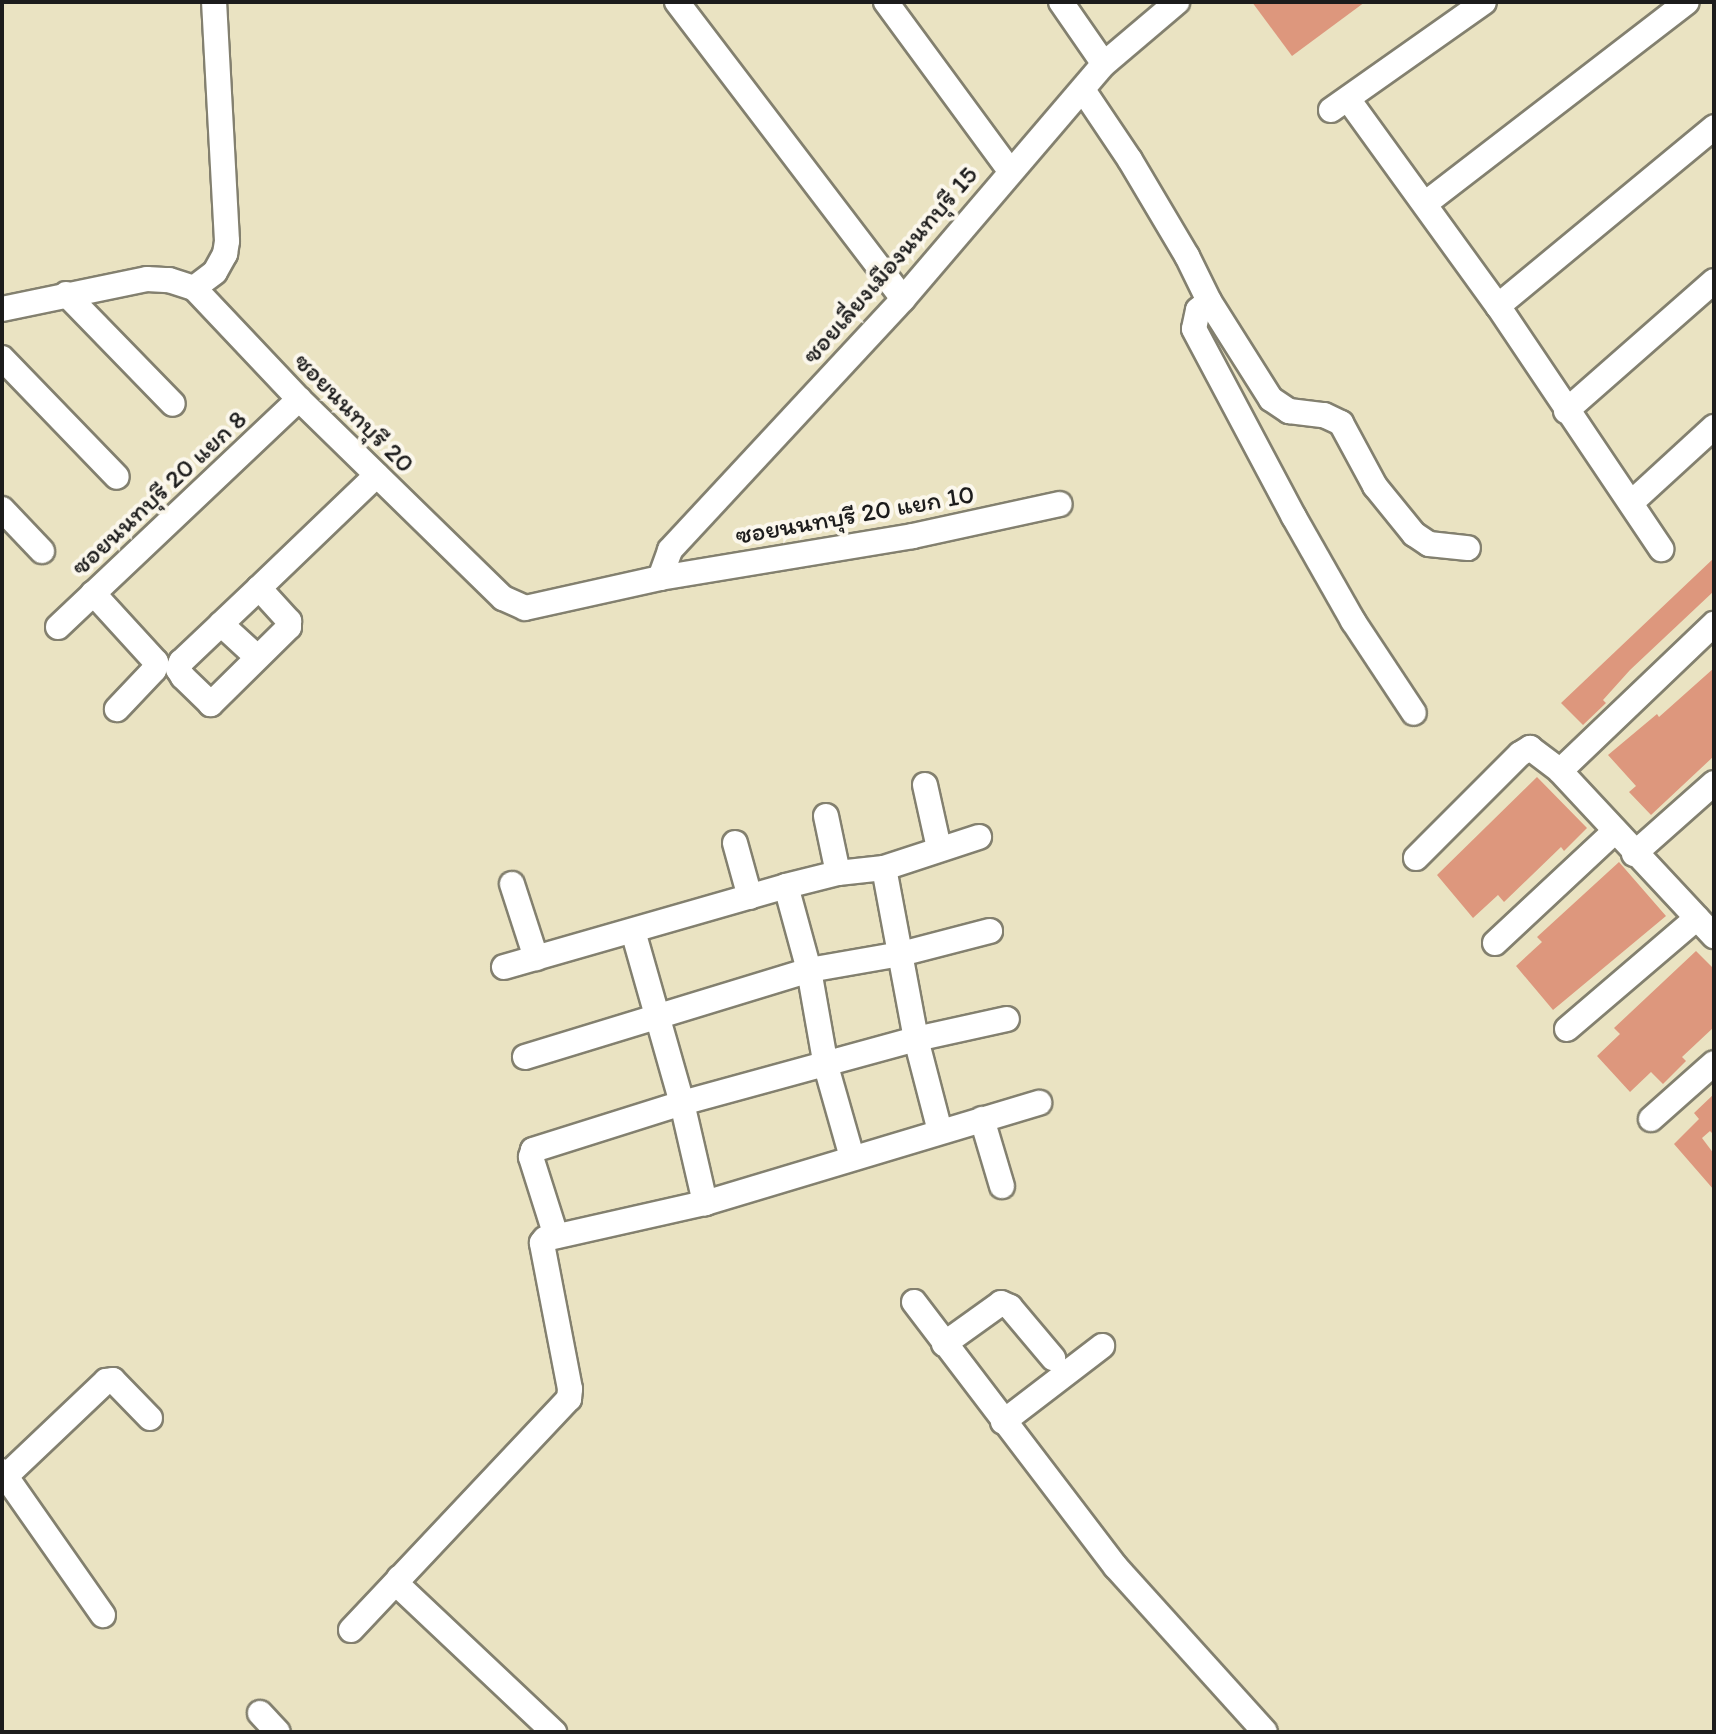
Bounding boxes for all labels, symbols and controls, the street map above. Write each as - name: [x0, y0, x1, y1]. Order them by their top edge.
- street label: ซอยเลี่ยงเมืองนนทบุรี 15: [796, 160, 984, 370]
- street label: ซอยนนทบุรี 20: [287, 346, 421, 480]
- street label: ซอยนนทบุรี 20 แยก 8: [65, 404, 253, 582]
- street label: ซอยนนทบุรี 20 แยก 10: [733, 479, 977, 551]

